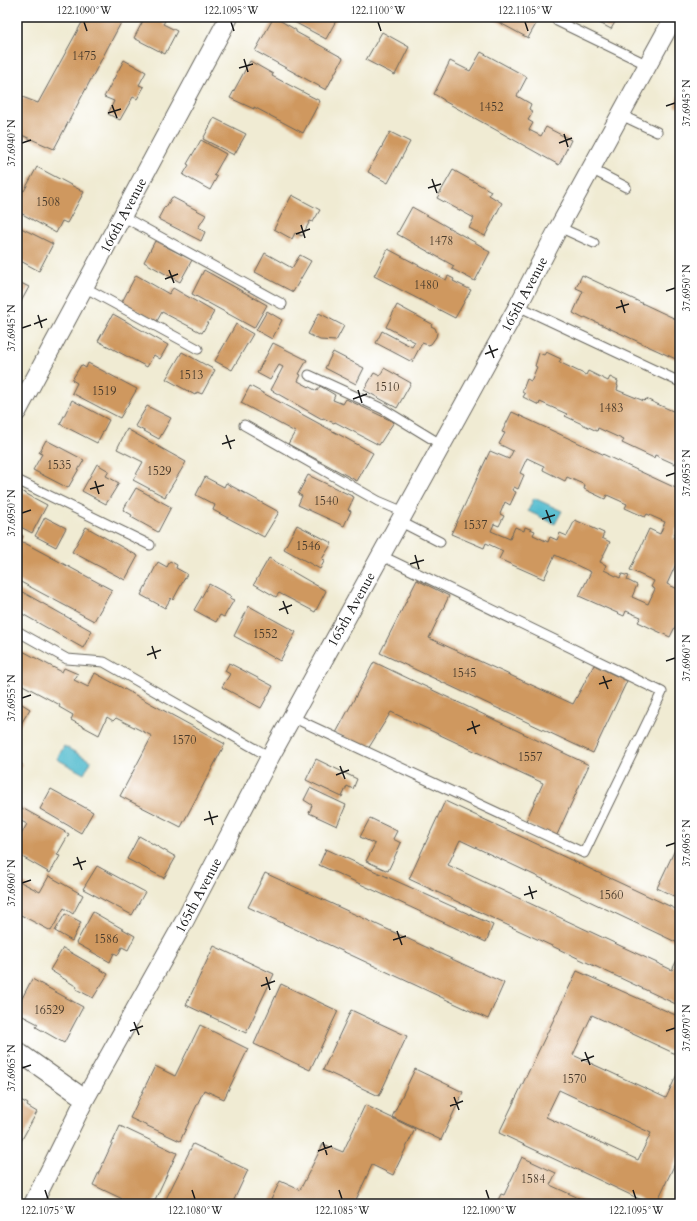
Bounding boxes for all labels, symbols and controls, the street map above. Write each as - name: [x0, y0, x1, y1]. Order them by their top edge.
- text: 122.1090°W: [57, 4, 112, 18]
- text: 122.1095°W: [204, 4, 259, 18]
- text: 122.1100°W: [351, 4, 406, 18]
- text: 122.1105°W: [498, 4, 553, 18]
- house number: 1475: [72, 48, 96, 64]
- text: 37.6945°N: [680, 79, 694, 126]
- house number: 1452: [479, 99, 503, 115]
- text: 37.6940°N: [5, 119, 19, 166]
- street label: 166th Avenue: [96, 174, 151, 256]
- house number: 1508: [36, 194, 60, 210]
- house number: 1478: [429, 233, 453, 249]
- street label: 165th Avenue: [497, 253, 552, 335]
- text: 37.6950°N: [680, 264, 694, 311]
- house number: 1480: [414, 277, 438, 293]
- text: 37.6945°N: [5, 304, 19, 351]
- house number: 1513: [179, 367, 203, 383]
- house number: 1510: [375, 379, 399, 395]
- house number: 1519: [92, 383, 116, 399]
- house number: 1483: [599, 400, 623, 416]
- text: 37.6955°N: [680, 449, 694, 496]
- house number: 1535: [47, 457, 71, 473]
- house number: 1529: [147, 463, 171, 479]
- text: 37.6950°N: [5, 489, 19, 536]
- house number: 1540: [314, 493, 338, 509]
- house number: 1537: [463, 517, 487, 533]
- house number: 1546: [296, 538, 320, 554]
- street label: 165th Avenue: [323, 568, 380, 650]
- house number: 1552: [253, 626, 277, 642]
- text: 37.6960°N: [680, 634, 694, 681]
- house number: 1545: [452, 665, 476, 681]
- text: 37.6955°N: [5, 674, 19, 721]
- house number: 1570: [172, 732, 196, 748]
- house number: 1557: [518, 749, 542, 765]
- text: 37.6965°N: [680, 819, 694, 866]
- street label: 165th Avenue: [171, 854, 226, 936]
- text: 37.6960°N: [5, 859, 19, 906]
- house number: 1560: [599, 887, 623, 903]
- house number: 1586: [94, 931, 118, 947]
- house number: 16529: [34, 1002, 64, 1018]
- text: 37.6970°N: [680, 1004, 694, 1051]
- text: 37.6965°N: [5, 1044, 19, 1091]
- house number: 1570: [562, 1071, 586, 1087]
- house number: 1584: [521, 1171, 545, 1187]
- text: 122.1075°W: [21, 1204, 76, 1218]
- text: 122.1080°W: [168, 1204, 223, 1218]
- text: 122.1085°W: [315, 1204, 370, 1218]
- text: 122.1090°W: [462, 1204, 517, 1218]
- text: 122.1095°W: [609, 1204, 664, 1218]

